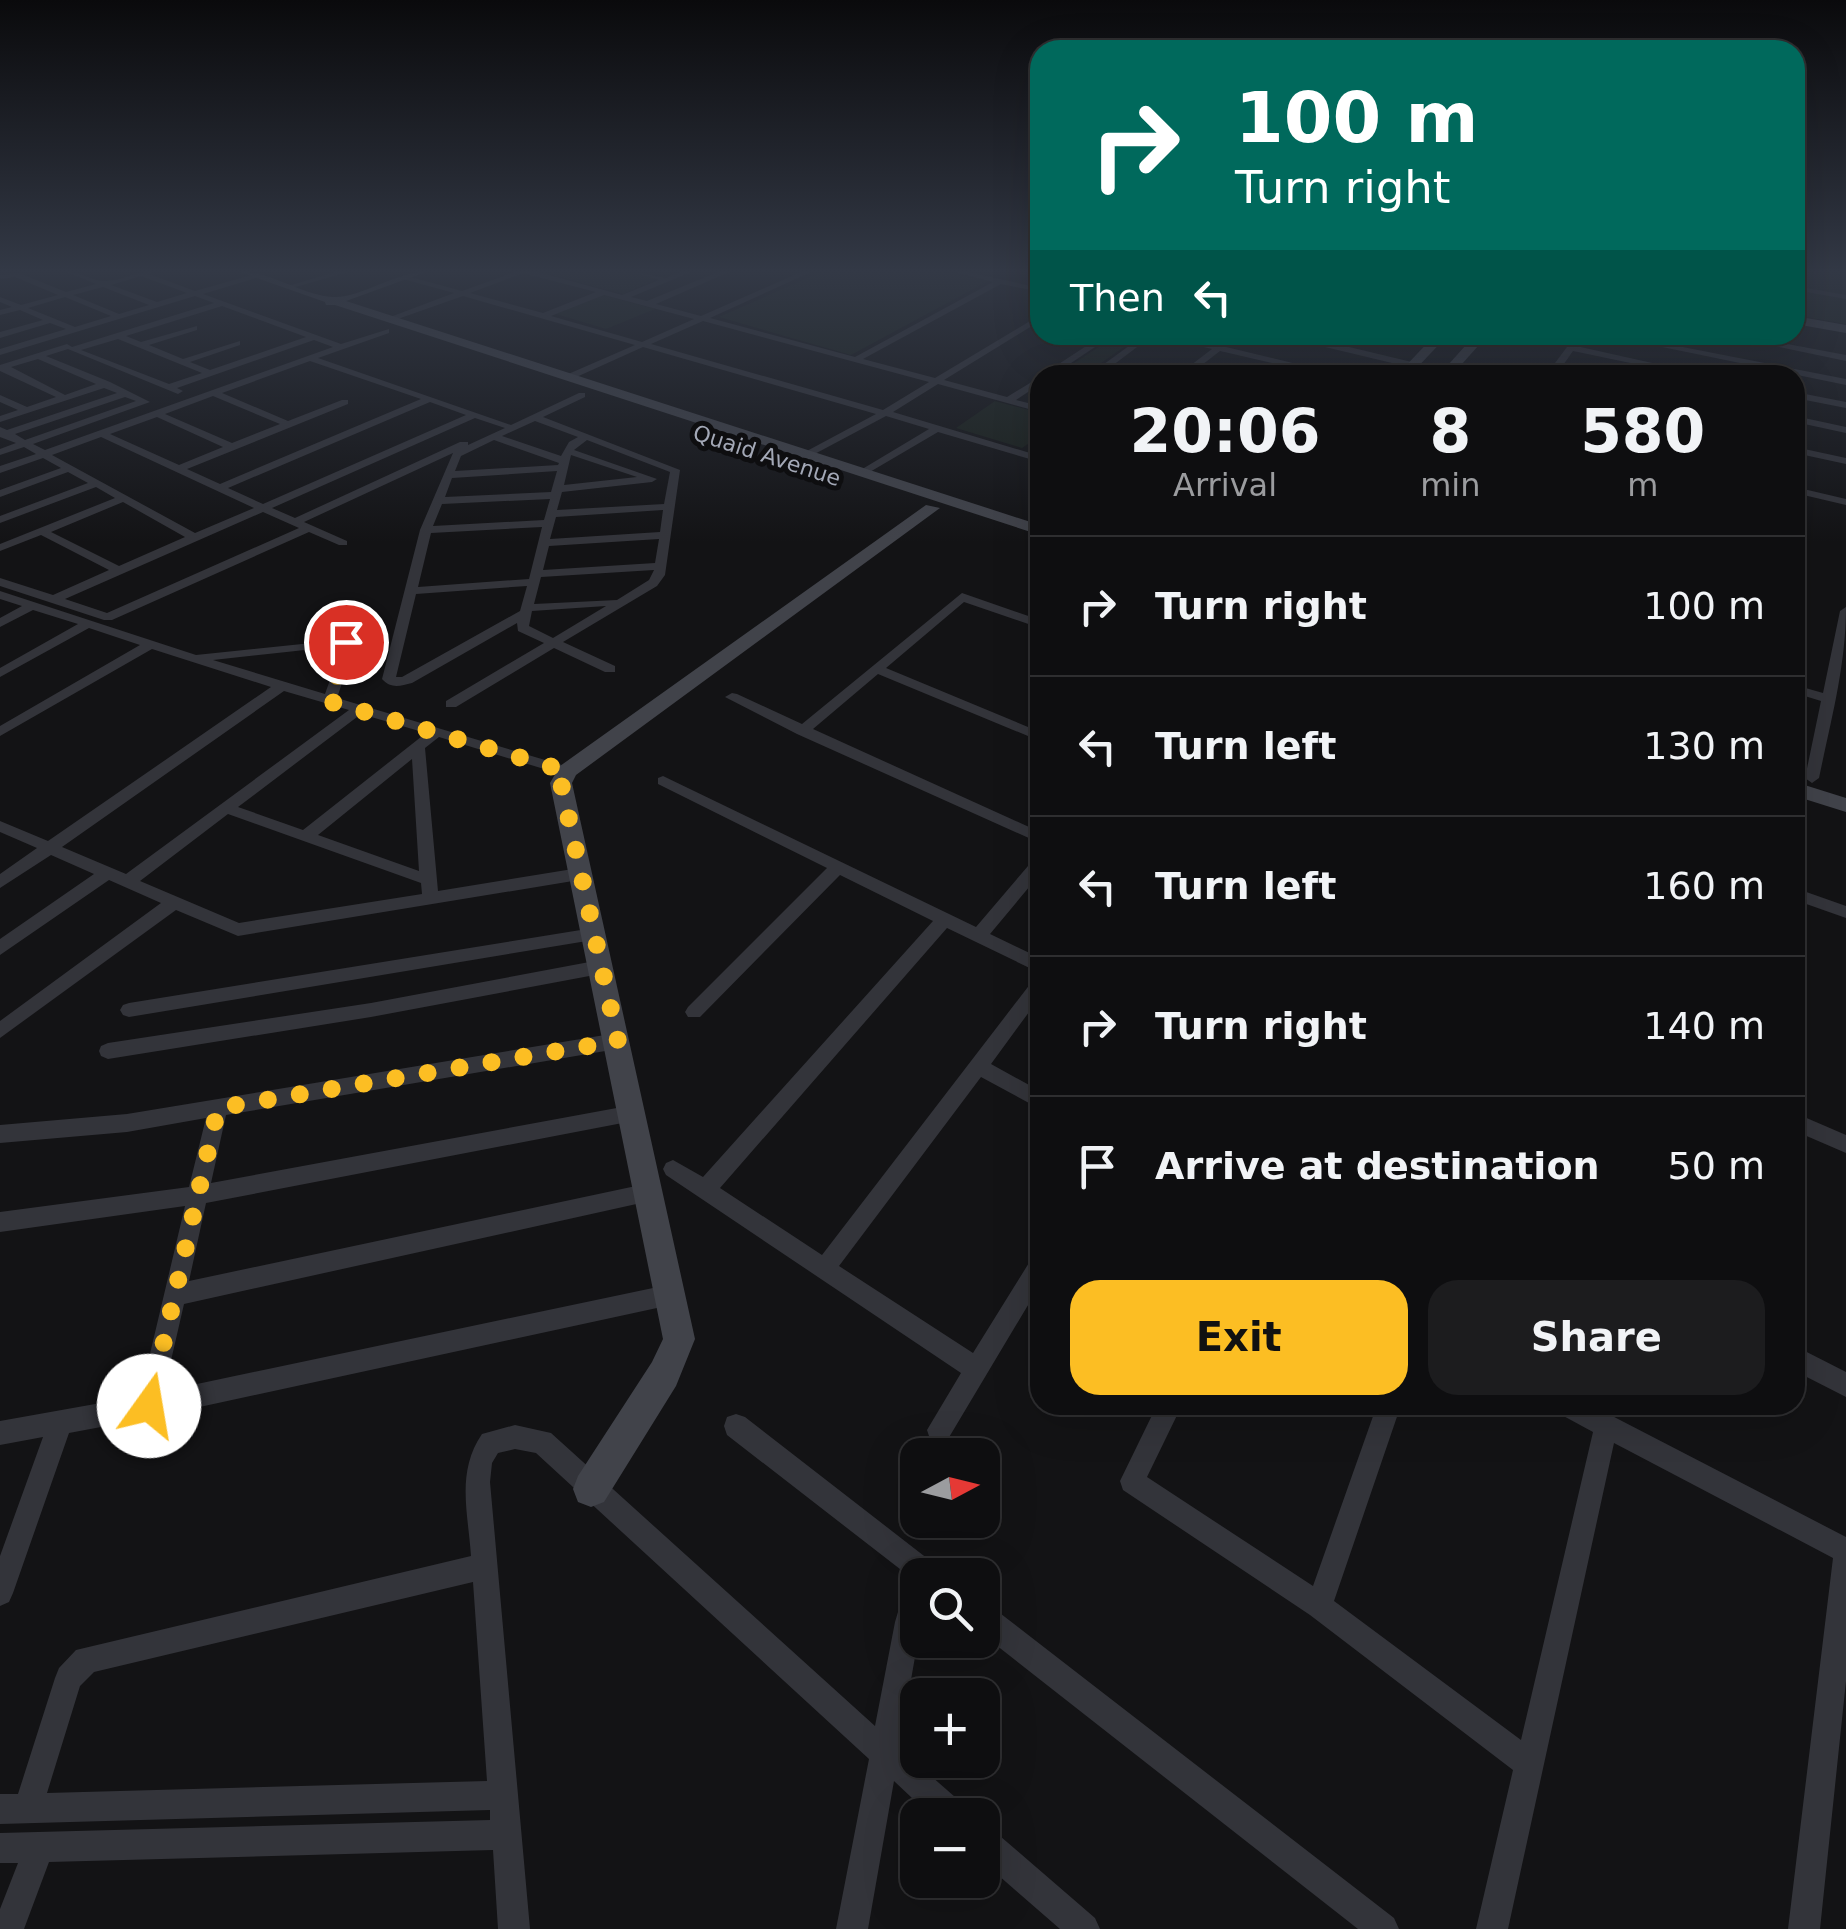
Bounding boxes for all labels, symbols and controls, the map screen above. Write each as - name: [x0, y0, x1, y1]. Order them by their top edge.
- text: 100 m: [1235, 77, 1478, 159]
- icon: right: [1070, 80, 1200, 210]
- text: Turn right: [1235, 161, 1450, 214]
- icon: left: [1185, 270, 1240, 325]
- text: Then: [1070, 276, 1165, 320]
- text: 20:06: [1130, 396, 1321, 466]
- text: 8: [1429, 396, 1471, 466]
- text: 580: [1580, 396, 1705, 466]
- street label: Quaid Avenue: [690, 420, 844, 491]
- text: Arrival: [1173, 466, 1277, 504]
- text: min: [1420, 466, 1481, 504]
- text: m: [1627, 466, 1658, 504]
- icon: right: [1070, 579, 1125, 634]
- text: Turn right: [1155, 584, 1367, 628]
- text: 100 m: [1643, 584, 1765, 628]
- pin: [304, 600, 389, 685]
- icon: arrive: [319, 615, 374, 670]
- icon: left: [1070, 719, 1125, 774]
- text: Turn left: [1155, 724, 1336, 768]
- text: 130 m: [1643, 724, 1765, 768]
- icon: left: [1070, 859, 1125, 914]
- text: Turn left: [1155, 864, 1336, 908]
- text: 160 m: [1643, 864, 1765, 908]
- icon: right: [1070, 999, 1125, 1054]
- text: Turn right: [1155, 1004, 1367, 1048]
- text: 140 m: [1643, 1004, 1765, 1048]
- icon: arrive: [1070, 1139, 1125, 1194]
- text: Arrive at destination: [1155, 1144, 1600, 1188]
- text: 50 m: [1668, 1144, 1765, 1188]
- button: Exit: [1070, 1280, 1408, 1395]
- button: Share: [1428, 1280, 1765, 1395]
- position arrow: [97, 1354, 201, 1458]
- north arrow: [900, 1438, 1000, 1538]
- map controls: [900, 1438, 1000, 1898]
- button: search: [900, 1558, 1000, 1658]
- button: +: [900, 1678, 1000, 1778]
- button: −: [900, 1798, 1000, 1898]

